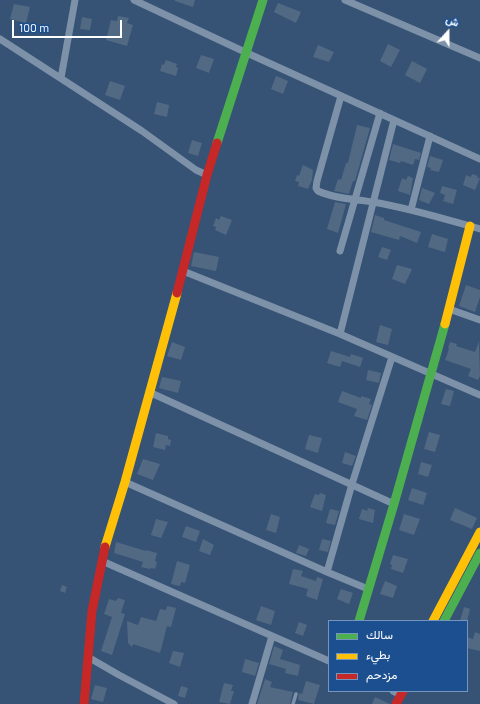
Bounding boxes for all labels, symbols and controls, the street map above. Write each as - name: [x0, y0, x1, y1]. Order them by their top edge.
- scale bar: [14, 12, 124, 38]
- north arrow: [428, 12, 468, 52]
- text: ش: [444, 12, 461, 29]
- text: 100 m: [19, 20, 49, 34]
- legend: [328, 620, 468, 692]
- text: سالك: [366, 627, 393, 641]
- text: بطيء: [366, 647, 390, 661]
- text: مزدحم: [366, 667, 397, 681]

